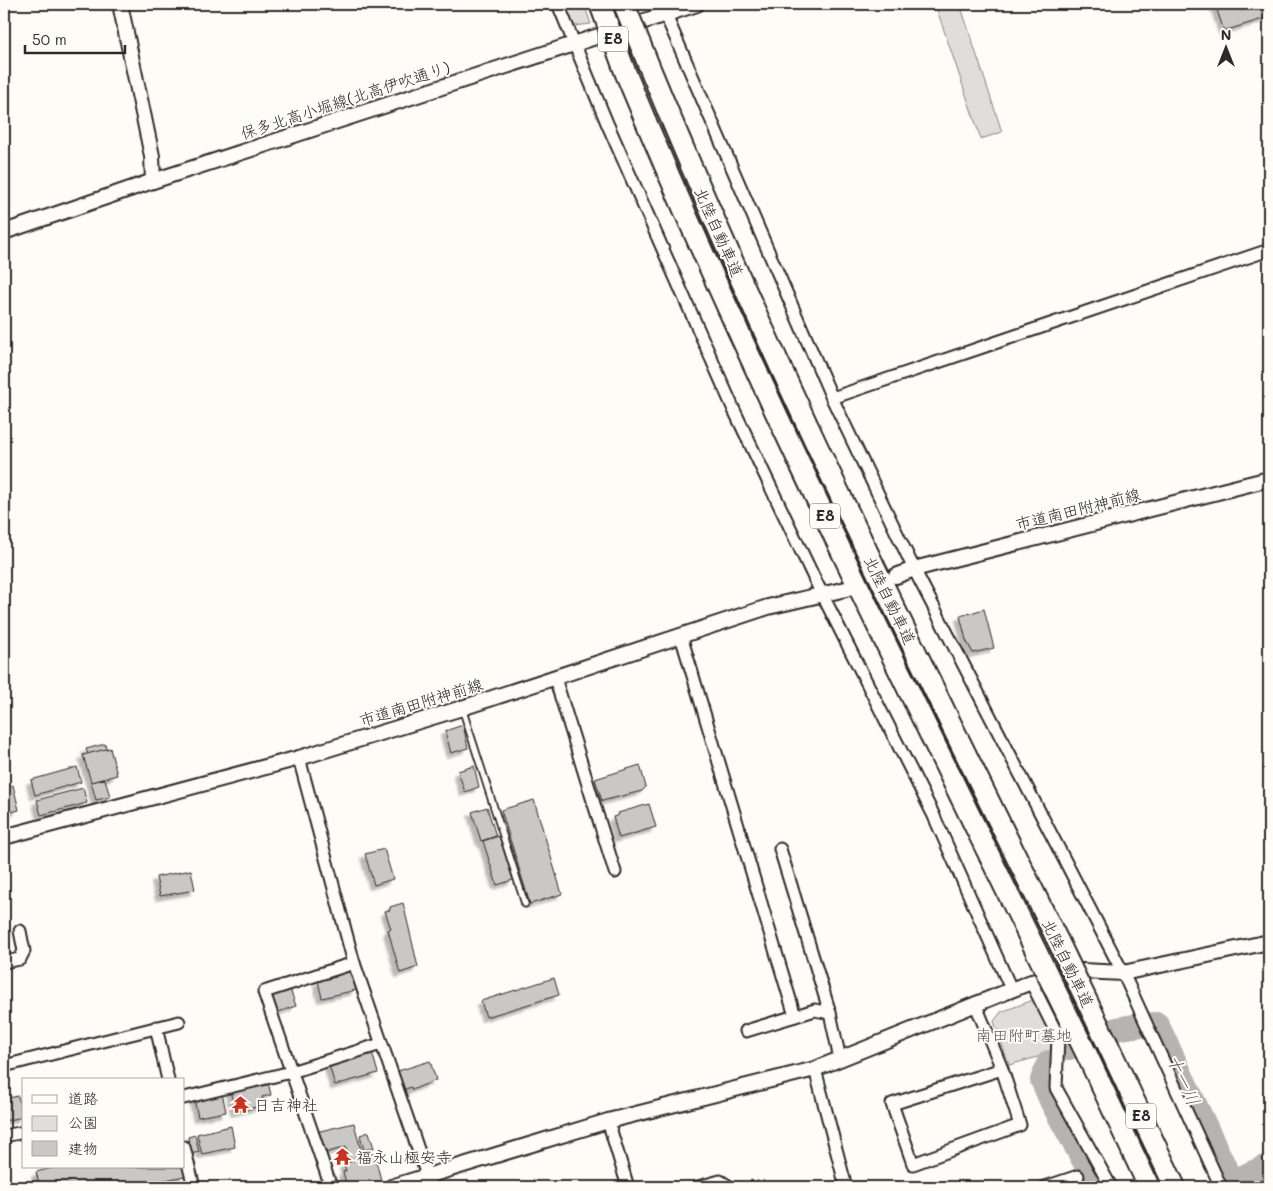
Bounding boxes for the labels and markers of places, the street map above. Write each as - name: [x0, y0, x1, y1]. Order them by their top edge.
- place label: 日吉神社: [254, 1094, 318, 1115]
- temple icon: 日吉神社: [230, 1095, 250, 1115]
- place label: 福永山極安寺: [356, 1146, 452, 1167]
- temple icon: 福永山極安寺: [332, 1147, 352, 1167]

